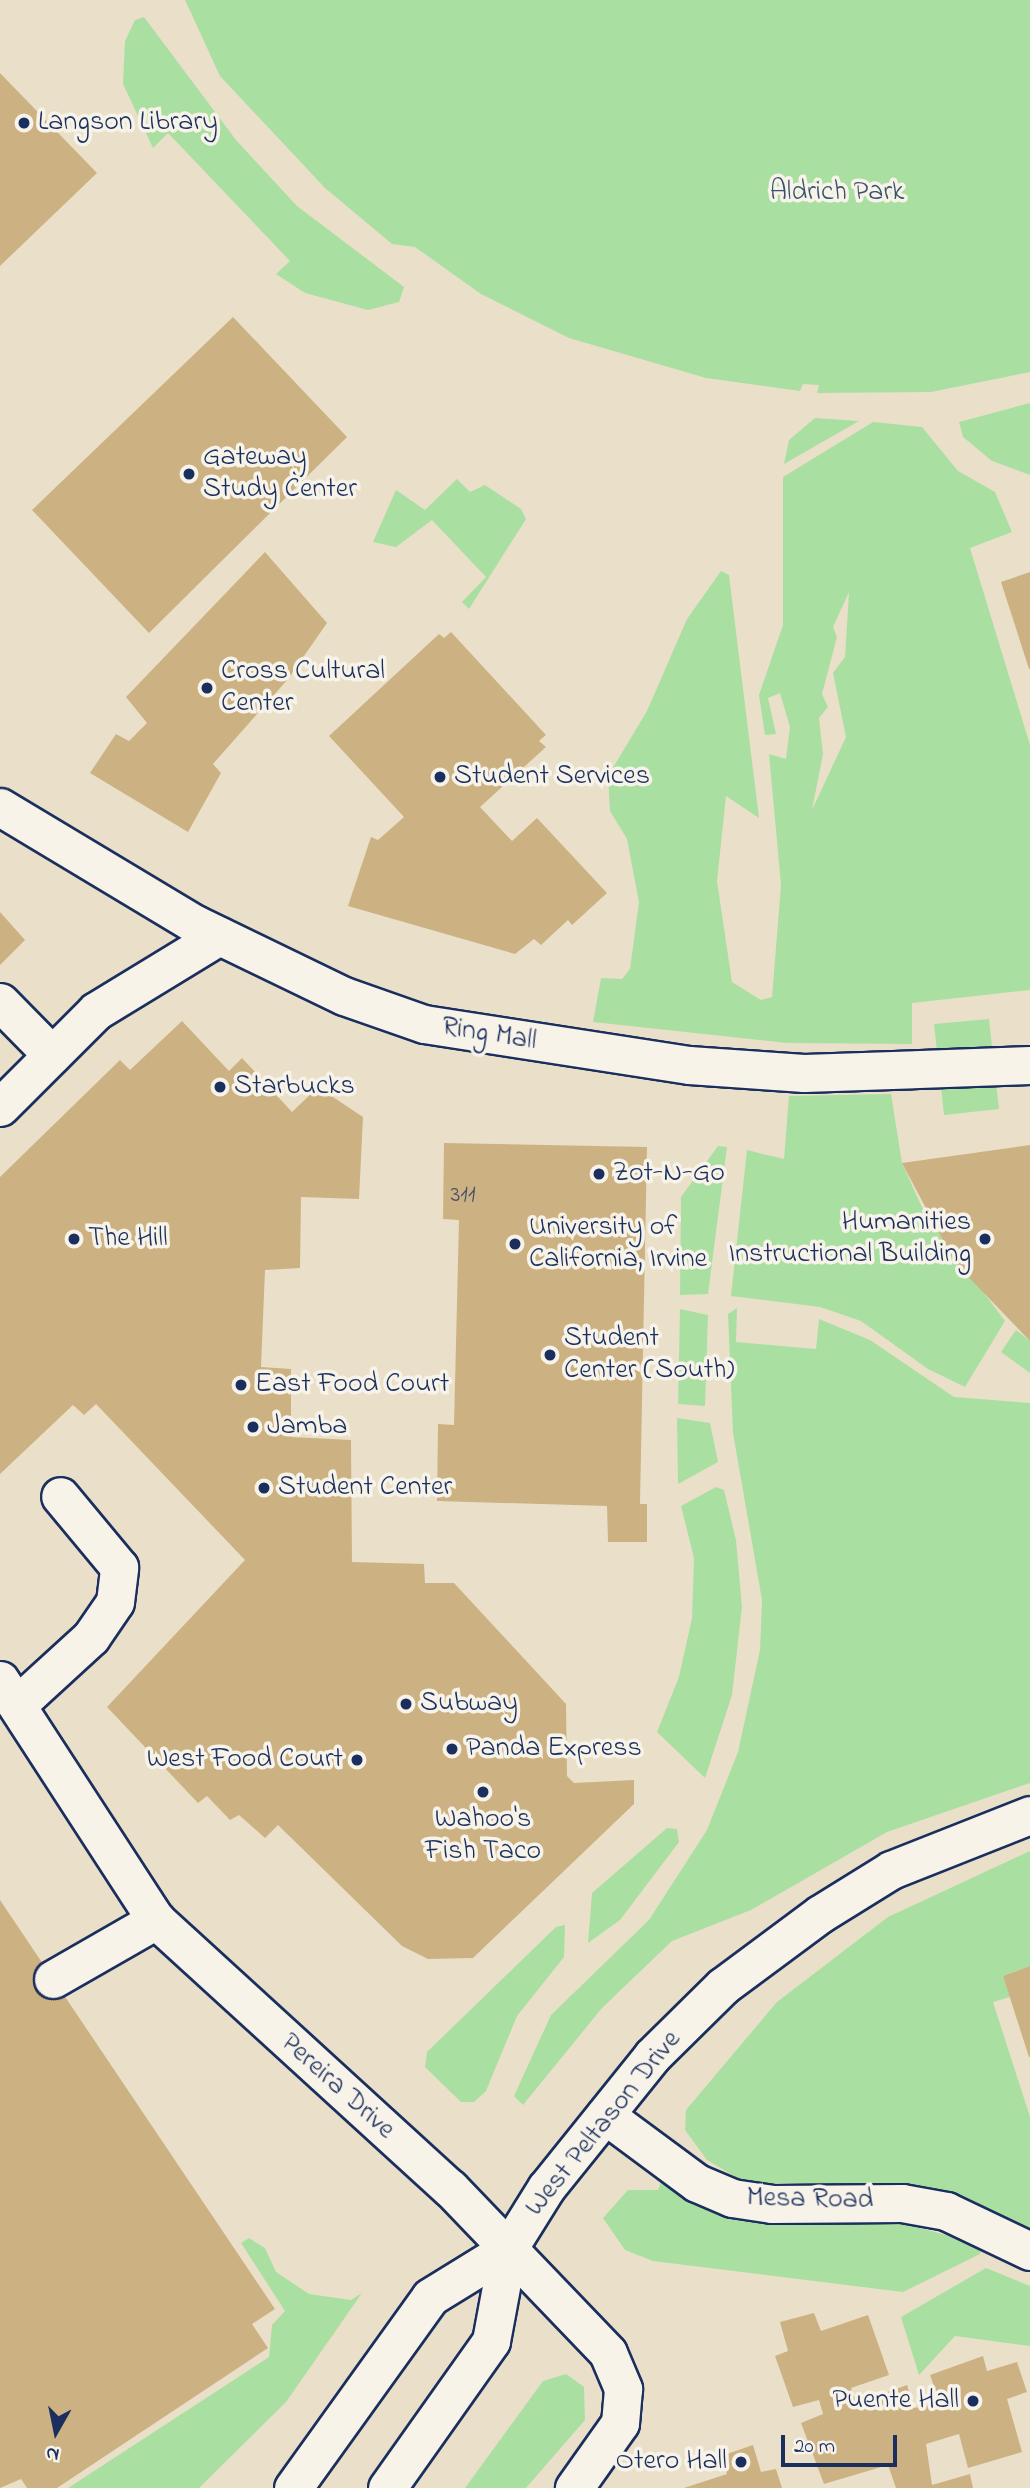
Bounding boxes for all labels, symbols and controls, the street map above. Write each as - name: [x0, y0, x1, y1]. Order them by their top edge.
- place label: Langson Library: [38, 106, 218, 140]
- marker: Langson Library: [16, 115, 32, 131]
- park label: Aldrich Park: [770, 176, 904, 210]
- place label: Gateway Study Center: [203, 441, 357, 507]
- marker: Gateway Study Center: [181, 466, 197, 482]
- place label: Cross Cultural Center: [221, 655, 385, 721]
- marker: Cross Cultural Center: [199, 680, 215, 696]
- place label: Student Services: [454, 760, 650, 794]
- marker: Student Services: [432, 769, 448, 785]
- street label: Ring Mall: [439, 1011, 539, 1059]
- place label: Starbucks: [234, 1070, 355, 1104]
- marker: Starbucks: [212, 1079, 228, 1095]
- place label: Zot-N-Go: [613, 1157, 725, 1191]
- marker: Zot-N-Go: [591, 1166, 607, 1182]
- house number: 311: [450, 1182, 476, 1210]
- place label: Humanities Instructional Building: [729, 1206, 971, 1272]
- place label: University of California, Irvine: [529, 1211, 707, 1277]
- place label: The Hill: [88, 1222, 168, 1256]
- marker: The Hill: [66, 1231, 82, 1247]
- marker: Humanities Instructional Building: [977, 1231, 993, 1247]
- marker: University of California, Irvine: [507, 1236, 523, 1252]
- place label: Student Center (South): [564, 1322, 735, 1388]
- marker: Student Center (South): [542, 1347, 558, 1363]
- place label: East Food Court: [255, 1368, 449, 1402]
- marker: East Food Court: [233, 1377, 249, 1393]
- place label: Jamba: [267, 1410, 347, 1444]
- marker: Jamba: [245, 1419, 261, 1435]
- place label: Student Center: [278, 1471, 452, 1505]
- marker: Student Center: [256, 1480, 272, 1496]
- place label: Subway: [420, 1687, 518, 1721]
- marker: Subway: [398, 1696, 414, 1712]
- place label: Panda Express: [466, 1732, 642, 1766]
- marker: Panda Express: [444, 1741, 460, 1757]
- place label: West Food Court: [147, 1743, 343, 1777]
- marker: West Food Court: [349, 1752, 365, 1768]
- marker: Wahoo's Fish Taco: [475, 1784, 491, 1800]
- place label: Wahoo's Fish Taco: [425, 1803, 541, 1869]
- street label: West Peltason Drive: [519, 2024, 689, 2224]
- street label: Pereira Drive: [273, 2027, 401, 2147]
- street label: Mesa Road: [746, 2182, 874, 2218]
- place label: Puente Hall: [832, 2384, 959, 2418]
- marker: Puente Hall: [965, 2393, 981, 2409]
- north arrow: [21, 2397, 91, 2467]
- scale bar: [785, 2422, 900, 2466]
- text: 20 m: [794, 2432, 835, 2462]
- text: N: [44, 2439, 61, 2468]
- place label: Otero Hall: [616, 2445, 727, 2479]
- marker: Otero Hall: [733, 2454, 749, 2470]

